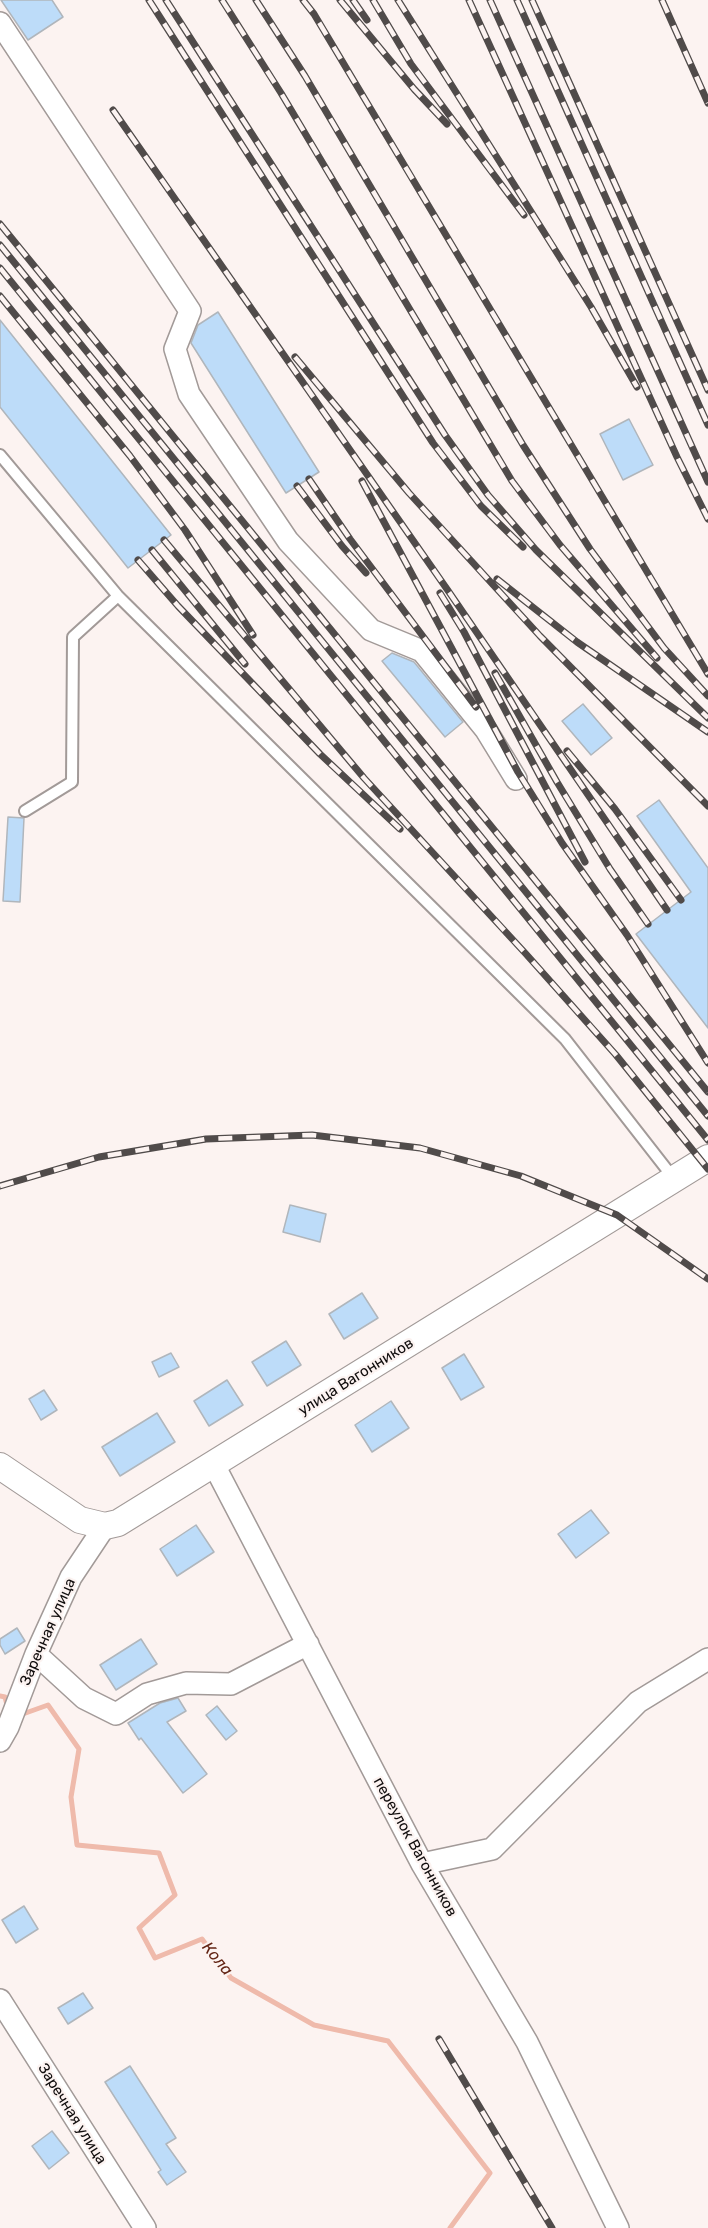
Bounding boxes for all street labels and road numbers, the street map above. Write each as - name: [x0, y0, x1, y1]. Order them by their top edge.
- street label: улица Вагонников: [295, 1334, 417, 1420]
- street label: Заречная улица: [16, 1576, 80, 1688]
- street label: переулок Вагонников: [369, 1774, 461, 1920]
- street label: Заречная улица: [34, 2060, 110, 2168]

